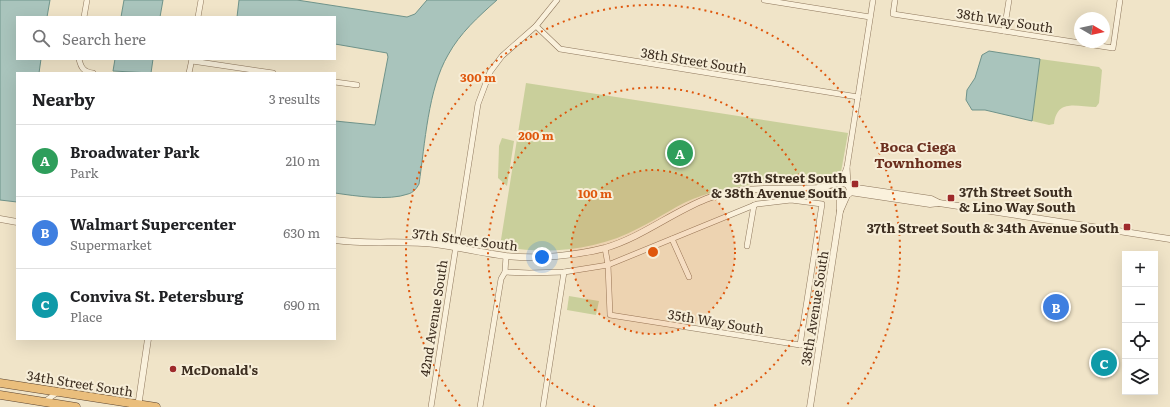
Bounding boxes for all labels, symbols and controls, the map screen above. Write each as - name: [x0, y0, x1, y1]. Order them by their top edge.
- street label: 38th Way South: [955, 3, 1055, 37]
- north arrow: [1074, 12, 1110, 48]
- search box: [16, 16, 336, 60]
- icon: search: [30, 27, 52, 49]
- text: Search here: [62, 27, 146, 50]
- street label: 38th Street South: [639, 42, 749, 78]
- text: 300 m: [460, 68, 496, 86]
- text: Nearby: [32, 86, 95, 111]
- text: 3 results: [269, 89, 320, 108]
- text: 200 m: [518, 126, 554, 144]
- district label: Boca Ciega Townhomes: [874, 136, 962, 172]
- pin: A: [667, 138, 693, 168]
- text: Broadwater Park: [70, 140, 200, 163]
- text: A: [40, 151, 50, 170]
- text: 210 m: [285, 151, 320, 170]
- text: Park: [70, 163, 99, 182]
- place label: 37th Street South & 38th Avenue South: [711, 168, 847, 202]
- marker: 37th Street South & 38th Avenue South: [850, 179, 860, 189]
- place label: 37th Street South & Lino Way South: [959, 182, 1076, 216]
- text: 100 m: [578, 184, 612, 202]
- marker: 37th Street South & Lino Way South: [946, 193, 956, 203]
- text: Walmart Supercenter: [70, 212, 236, 235]
- place label: 37th Street South & 34th Avenue South: [867, 218, 1119, 237]
- marker: 37th Street South & 34th Avenue South: [1122, 222, 1132, 232]
- text: B: [41, 223, 49, 242]
- text: 630 m: [283, 223, 320, 242]
- street label: 37th Street South: [411, 223, 519, 255]
- text: Supermarket: [70, 235, 152, 254]
- centre of rings: [646, 245, 660, 259]
- your location: [532, 247, 552, 267]
- street label: 38th Avenue South: [796, 249, 833, 367]
- map controls: [1122, 251, 1158, 395]
- button: +: [1122, 251, 1158, 287]
- street label: 42nd Avenue South: [414, 258, 452, 378]
- text: Conviva St. Petersburg: [70, 284, 243, 307]
- button: −: [1122, 287, 1158, 323]
- pin: B: [1043, 292, 1069, 322]
- text: C: [40, 295, 50, 314]
- text: 690 m: [283, 295, 320, 314]
- street label: 35th Way South: [666, 304, 766, 338]
- text: Place: [70, 307, 102, 326]
- button: locate: [1122, 323, 1158, 359]
- pin: C: [1091, 348, 1117, 378]
- button: layers: [1122, 359, 1158, 395]
- place label: McDonald's: [181, 360, 258, 379]
- marker: McDonald's: [168, 364, 178, 374]
- street label: 34th Street South: [25, 365, 135, 401]

